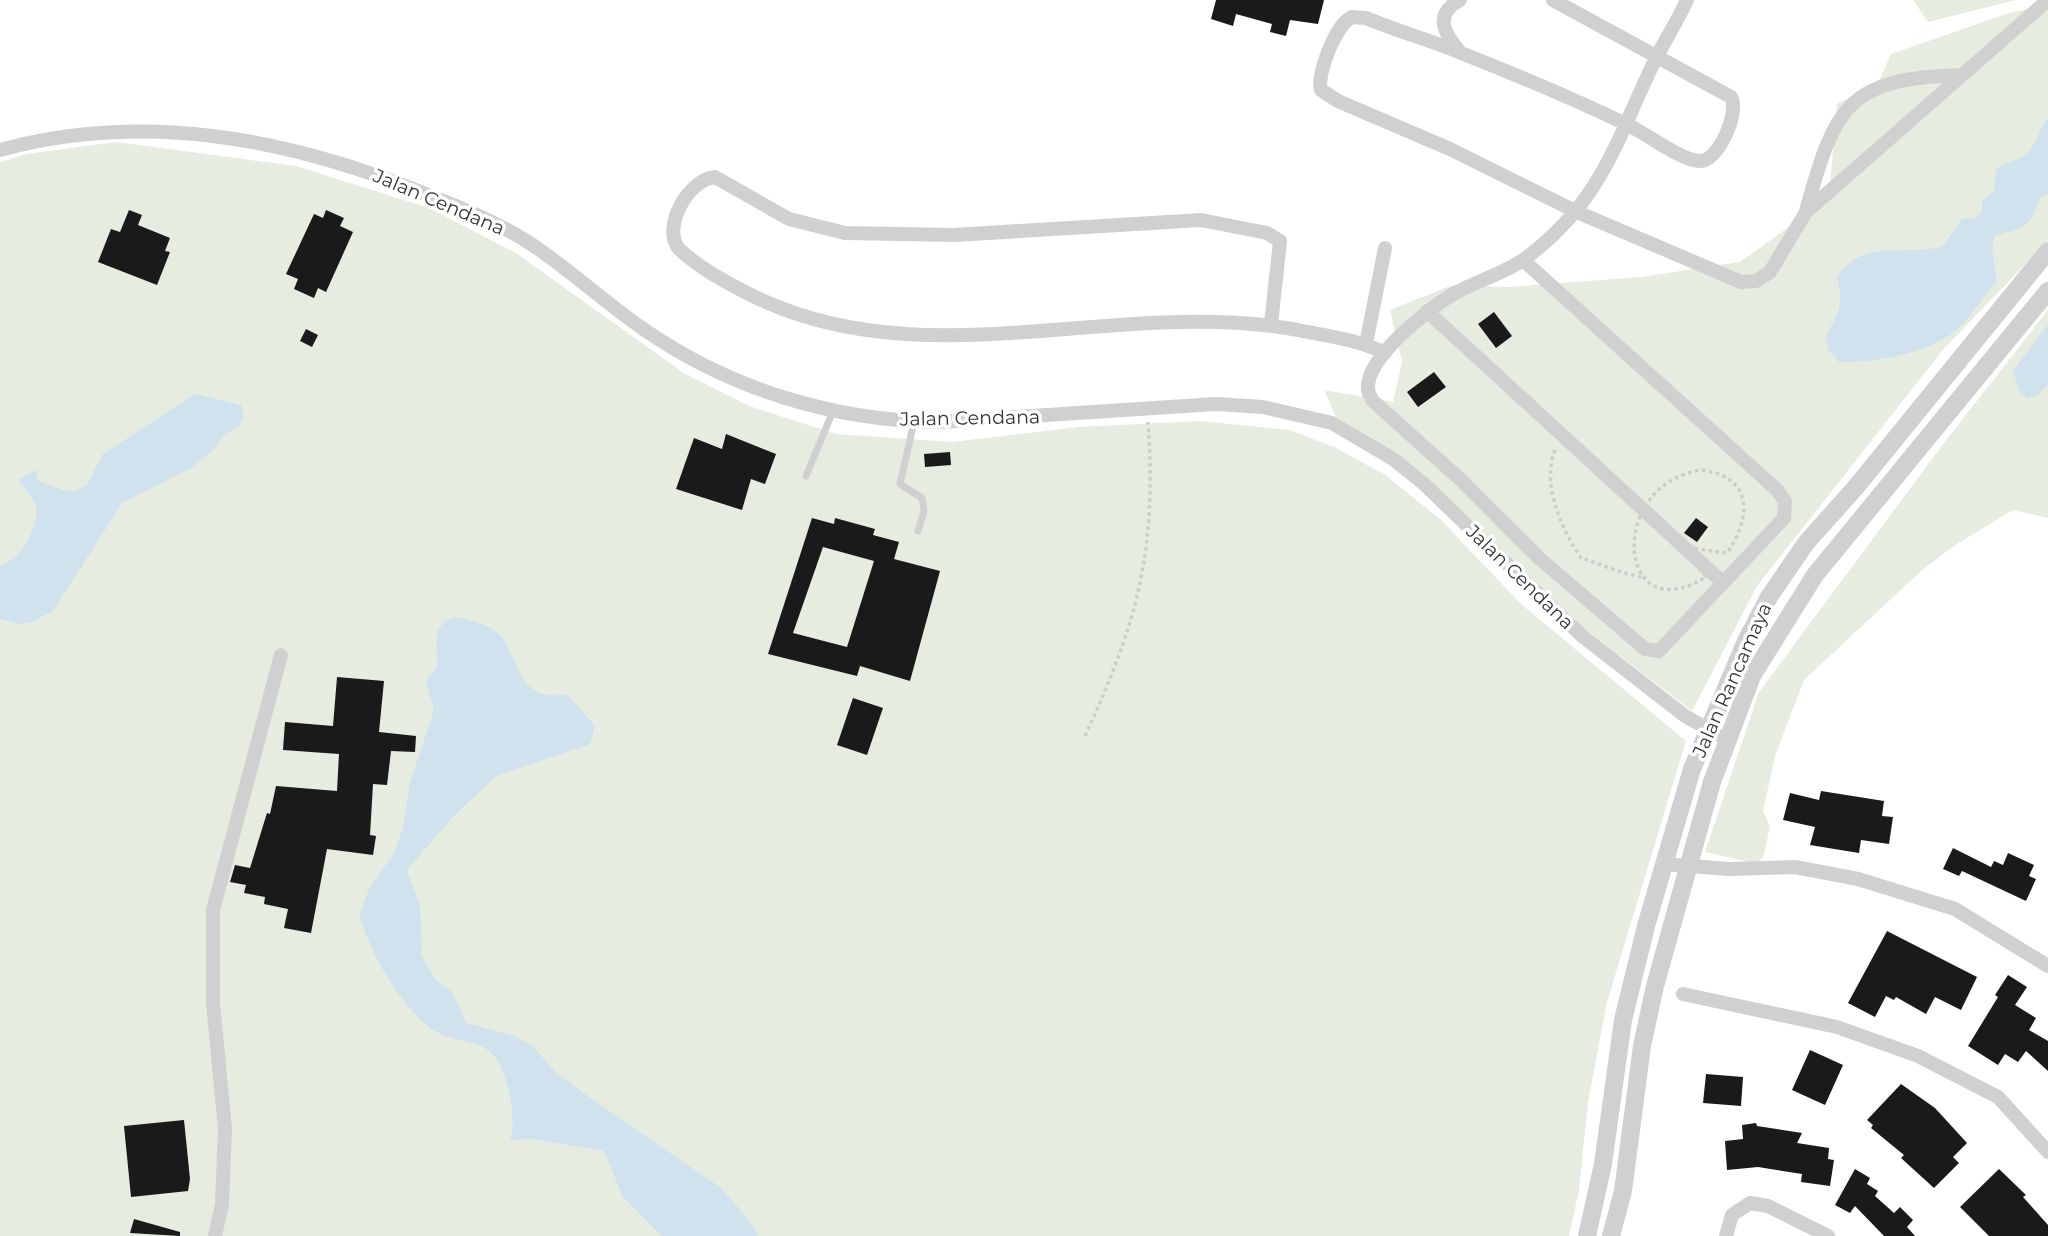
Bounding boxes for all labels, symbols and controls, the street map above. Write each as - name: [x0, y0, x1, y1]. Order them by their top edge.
- street label: Jalan Cendana: [369, 164, 508, 240]
- street label: Jalan Cendana: [899, 405, 1040, 431]
- street label: Jalan Cendana: [1461, 519, 1578, 634]
- street label: Jalan Rancamaya: [1687, 599, 1776, 762]

